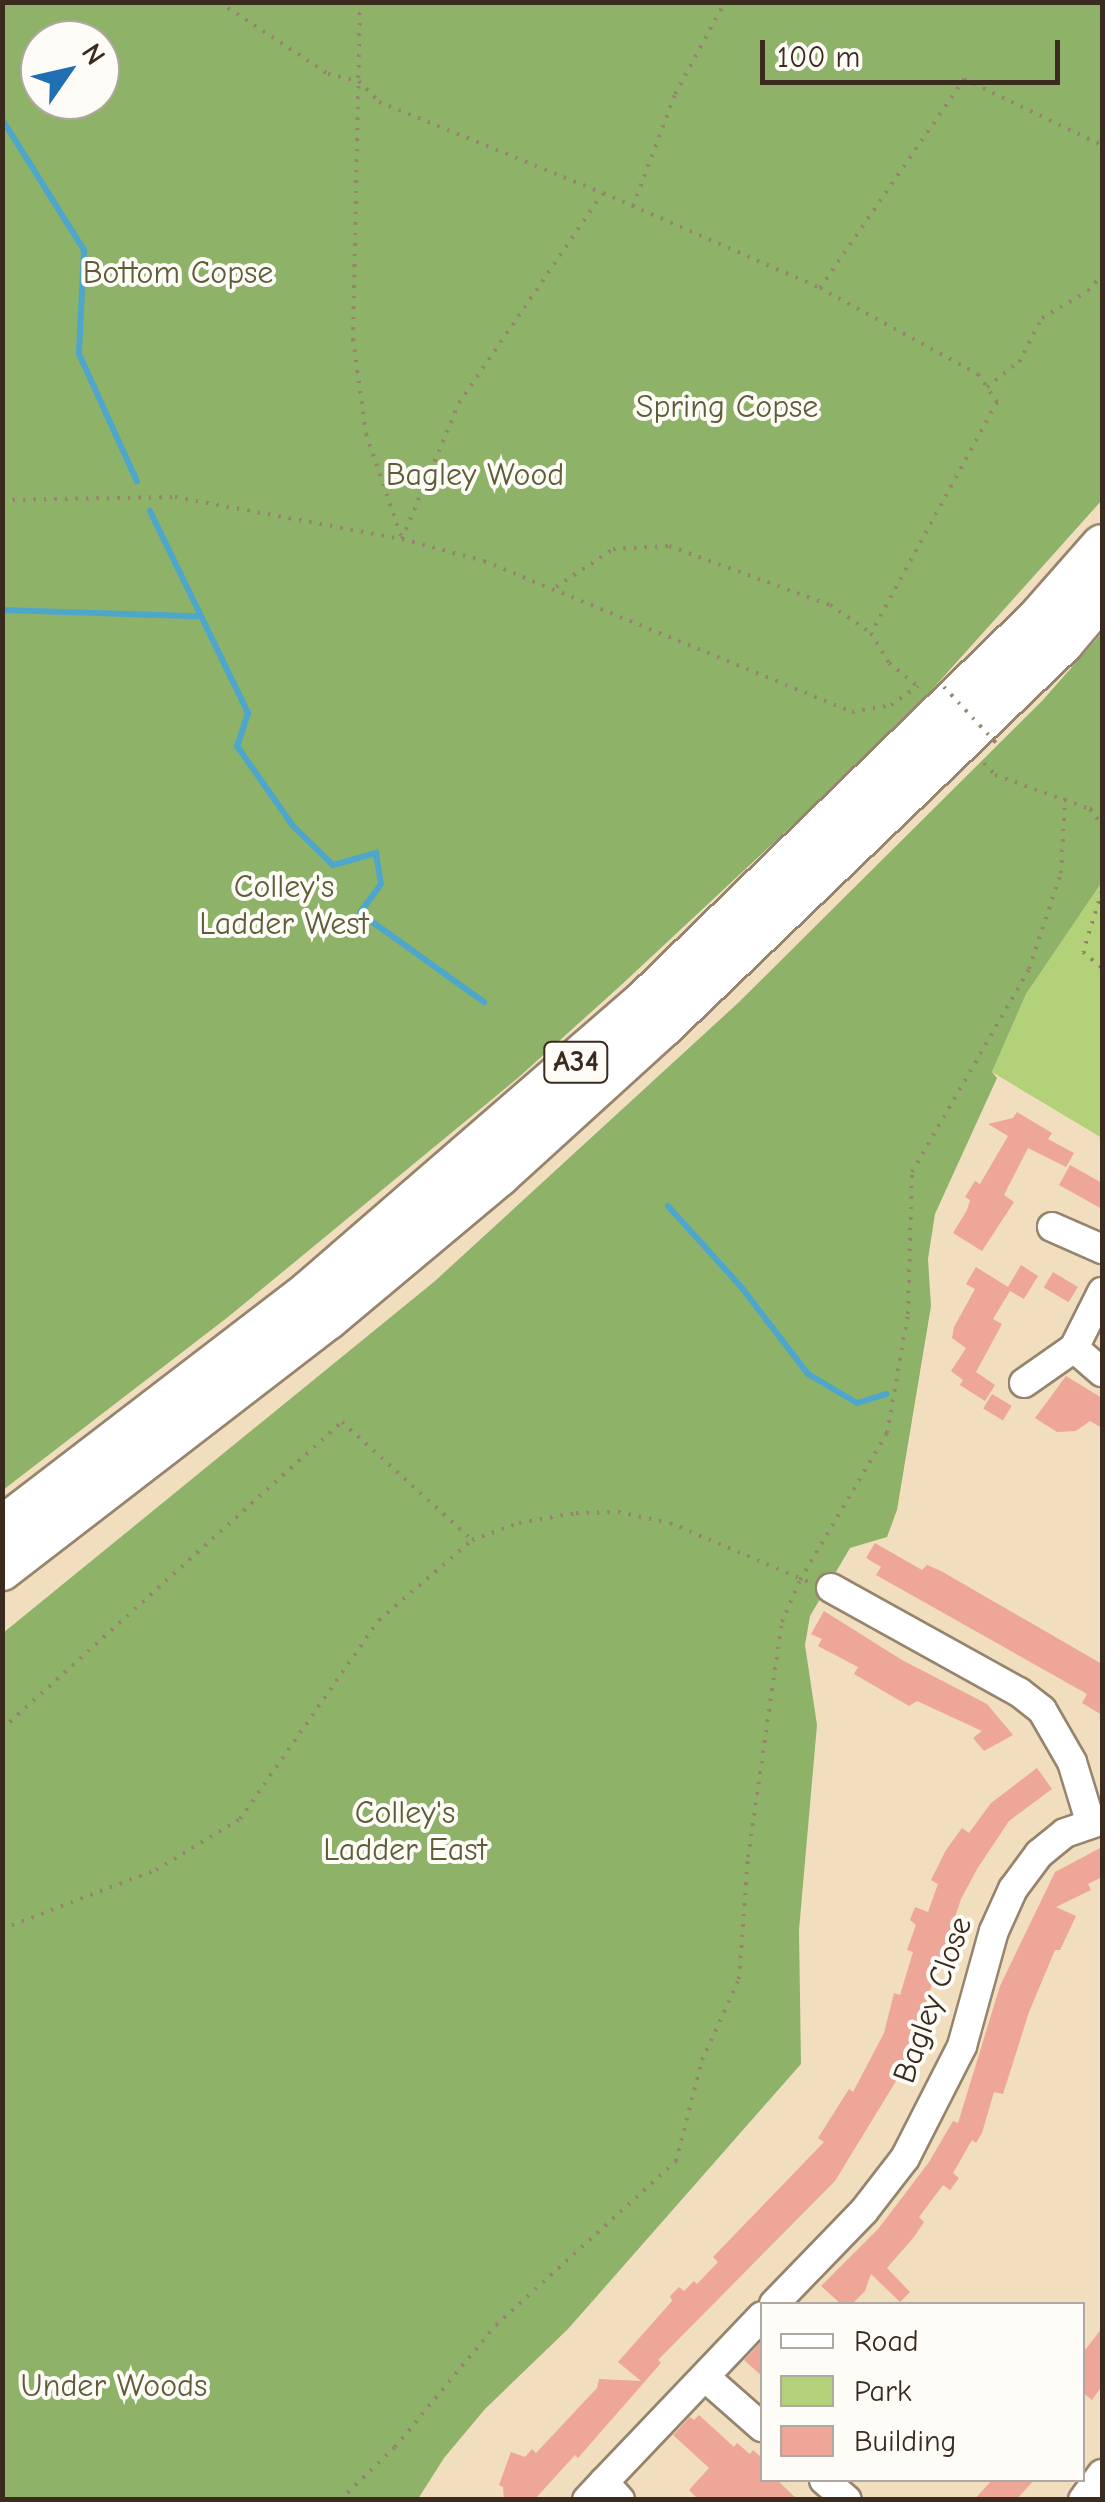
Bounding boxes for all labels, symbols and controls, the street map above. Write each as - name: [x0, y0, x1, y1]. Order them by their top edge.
- north arrow: [20, 20, 120, 120]
- scale bar: [765, 20, 1065, 82]
- text: N: [75, 38, 112, 71]
- text: 100 m: [777, 40, 860, 75]
- park label: Bottom Copse: [83, 254, 273, 292]
- park label: Spring Copse: [636, 388, 818, 426]
- park label: Bagley Wood: [386, 456, 564, 494]
- park label: Colley's Ladder West: [199, 869, 369, 944]
- road number: A34: [541, 1037, 611, 1087]
- park label: Colley's Ladder East: [323, 1795, 487, 1870]
- street label: Bagley Close: [885, 1912, 981, 2088]
- legend: [760, 2302, 1085, 2482]
- text: Road: [854, 2324, 919, 2359]
- park label: Under Woods: [21, 2367, 207, 2405]
- text: Park: [854, 2374, 911, 2409]
- text: Building: [854, 2424, 957, 2459]

